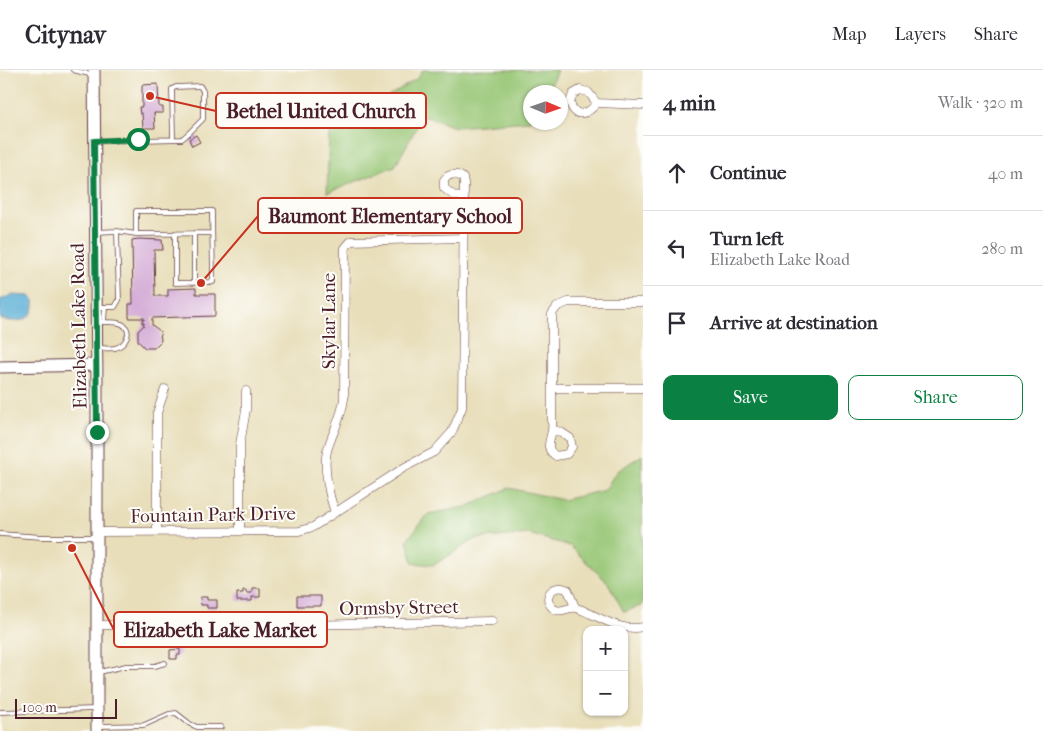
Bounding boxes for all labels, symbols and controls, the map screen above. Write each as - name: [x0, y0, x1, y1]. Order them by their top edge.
- text: Citynav: [25, 21, 106, 49]
- text: Map: [832, 24, 866, 45]
- text: Layers: [894, 24, 946, 45]
- text: Share: [974, 24, 1018, 45]
- north arrow: [523, 85, 568, 130]
- text: 4 min: [663, 91, 716, 115]
- callout: Bethel United Church: [216, 93, 426, 128]
- text: Walk · 320 m: [938, 93, 1023, 112]
- text: Bethel United Church: [226, 100, 417, 123]
- route start: [127, 128, 150, 151]
- icon: ahead: [663, 159, 691, 187]
- text: Continue: [710, 162, 786, 184]
- text: 40 m: [988, 164, 1023, 183]
- callout: Baumont Elementary School: [258, 198, 522, 233]
- text: Baumont Elementary School: [268, 205, 512, 228]
- text: Turn left: [710, 228, 784, 250]
- icon: left: [663, 234, 691, 262]
- text: 280 m: [981, 239, 1023, 258]
- street label: Elizabeth Lake Road: [67, 242, 91, 409]
- text: Elizabeth Lake Road: [710, 250, 850, 269]
- street label: Skylar Lane: [318, 273, 340, 369]
- icon: arrive: [663, 309, 691, 337]
- text: Arrive at destination: [710, 312, 878, 334]
- button: Save: [663, 375, 838, 420]
- button: Share: [848, 375, 1023, 420]
- route end: [86, 421, 109, 444]
- street label: Fountain Park Drive: [130, 503, 296, 527]
- street label: Ormsby Street: [339, 596, 459, 620]
- callout: Elizabeth Lake Market: [114, 612, 327, 647]
- text: Elizabeth Lake Market: [123, 619, 317, 642]
- map controls: [583, 626, 628, 716]
- button: +: [583, 626, 628, 671]
- button: −: [583, 671, 628, 716]
- scale bar: [15, 696, 118, 719]
- text: 100 m: [22, 699, 57, 716]

